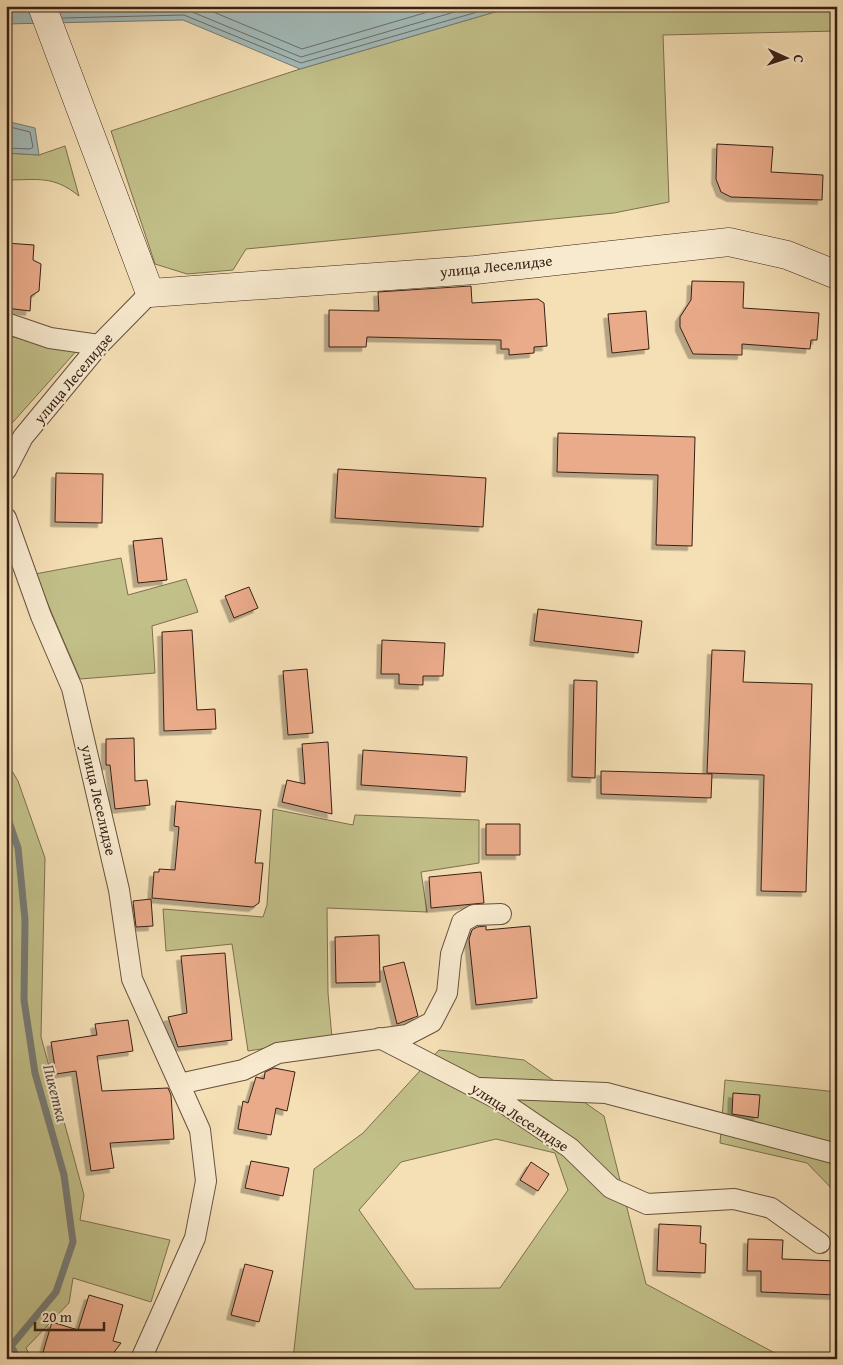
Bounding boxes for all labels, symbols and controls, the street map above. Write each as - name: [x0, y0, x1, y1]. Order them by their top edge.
- north arrow: [760, 32, 810, 82]
- text: С: [789, 54, 809, 63]
- street label: улица Леселидзе: [438, 250, 553, 282]
- street label: улица Леселидзе: [28, 328, 117, 429]
- street label: улица Леселидзе: [76, 742, 122, 857]
- water label: Пикетка: [37, 1062, 75, 1125]
- street label: улица Леселидзе: [466, 1077, 573, 1157]
- scale bar: [35, 1300, 104, 1332]
- text: 20 m: [42, 1306, 73, 1327]

